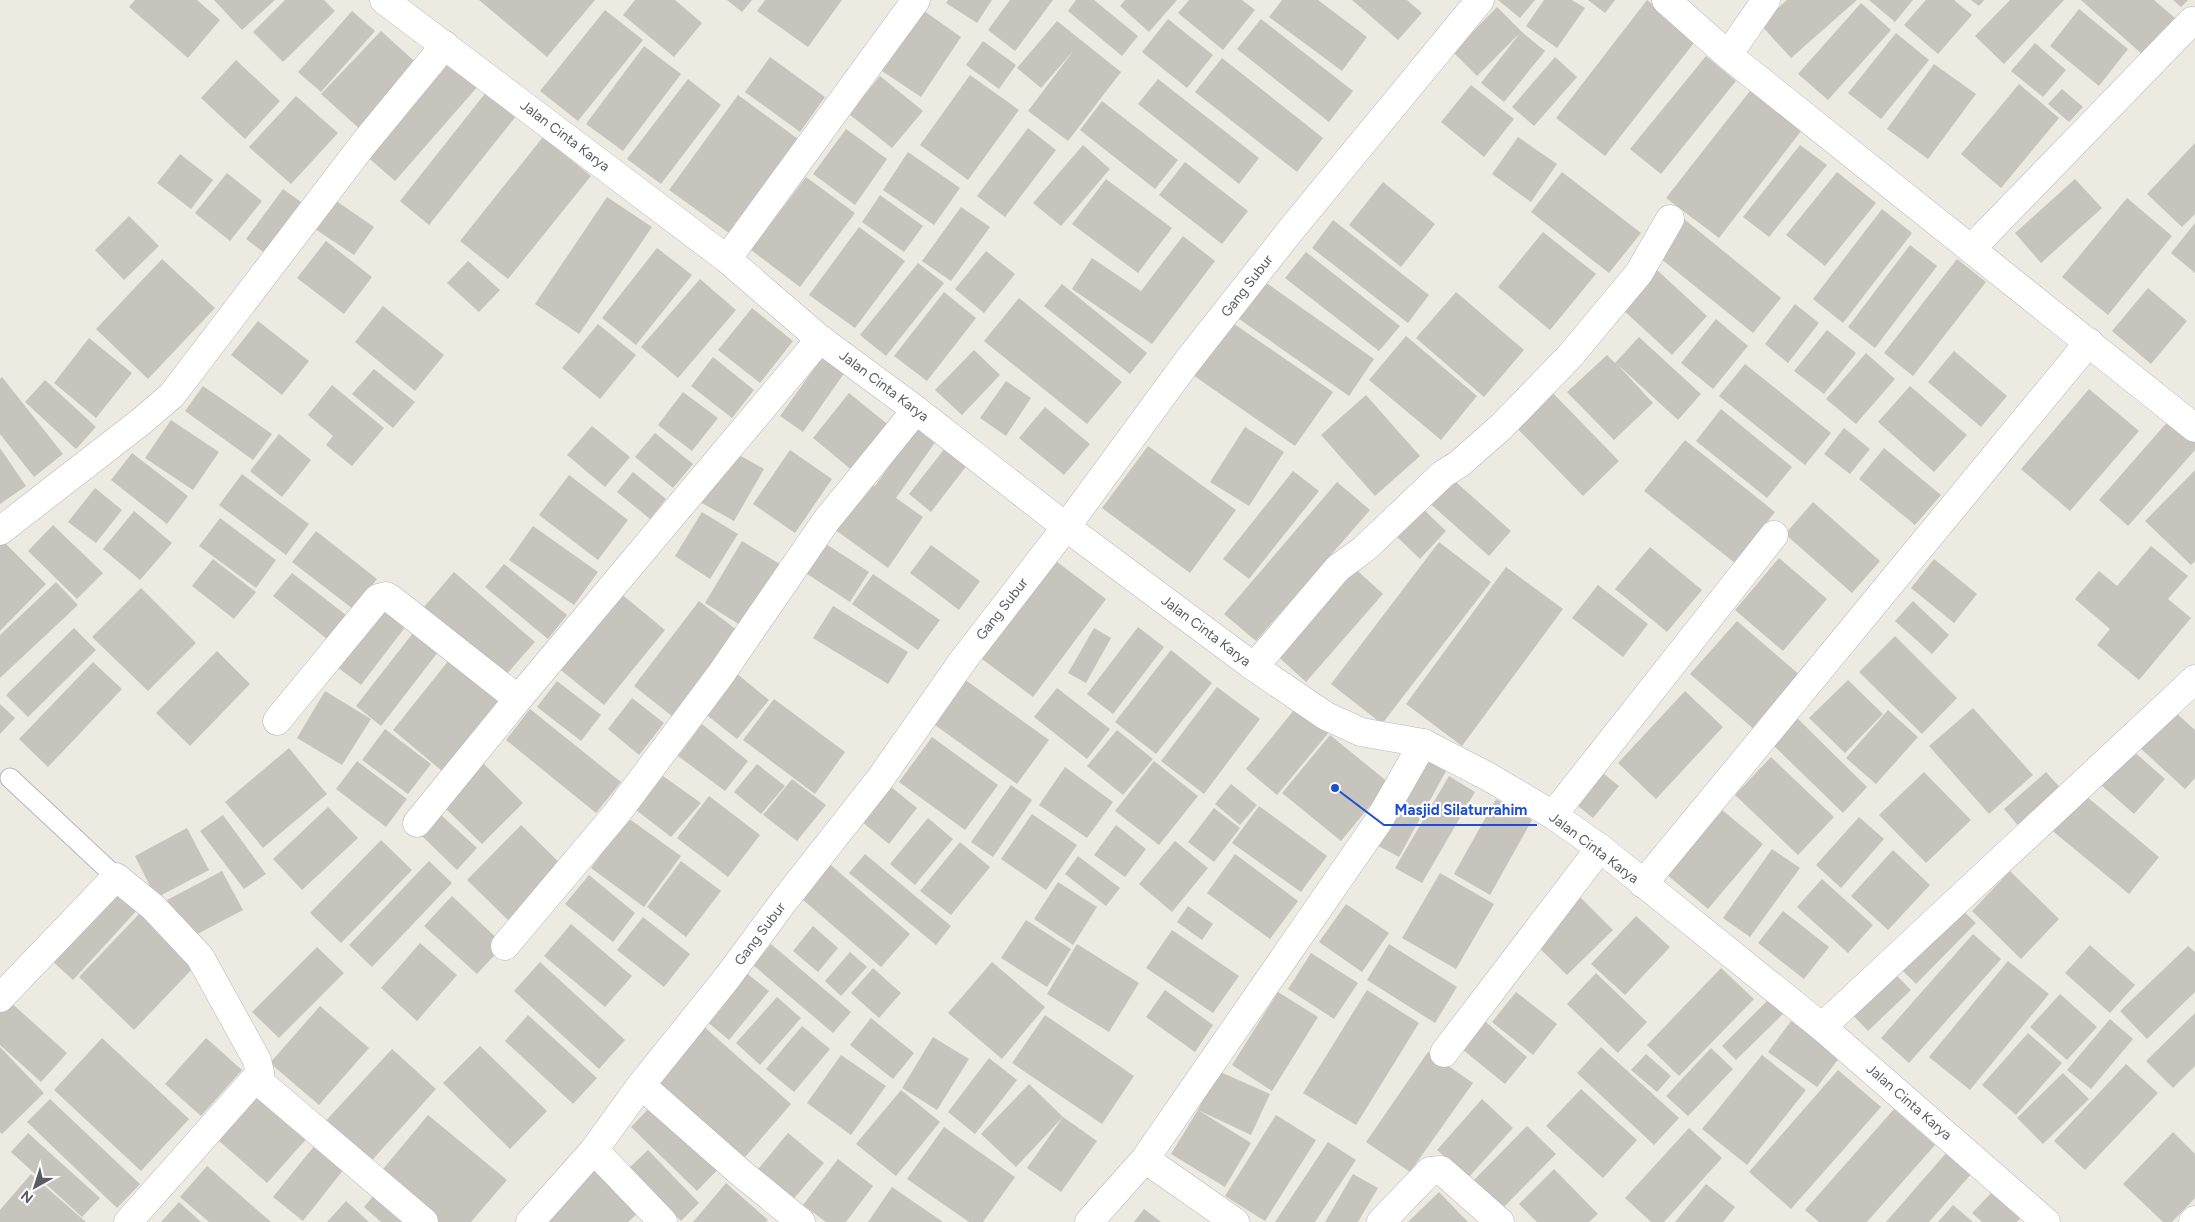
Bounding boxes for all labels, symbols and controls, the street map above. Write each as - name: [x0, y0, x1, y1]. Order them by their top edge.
- street label: Jalan Cinta Karya: [517, 97, 613, 175]
- street label: Gang Subur: [1217, 251, 1277, 321]
- street label: Jalan Cinta Karya: [836, 347, 932, 425]
- street label: Gang Subur: [972, 574, 1032, 644]
- street label: Jalan Cinta Karya: [1158, 592, 1254, 670]
- callout: Masjid Silaturrahim: [1384, 795, 1537, 825]
- text: Masjid Silaturrahim: [1395, 801, 1527, 819]
- street label: Jalan Cinta Karya: [1546, 809, 1642, 887]
- street label: Gang Subur: [731, 899, 789, 969]
- street label: Jalan Cinta Karya: [1863, 1060, 1955, 1144]
- north arrow: [10, 1162, 60, 1212]
- text: N: [18, 1187, 37, 1207]

